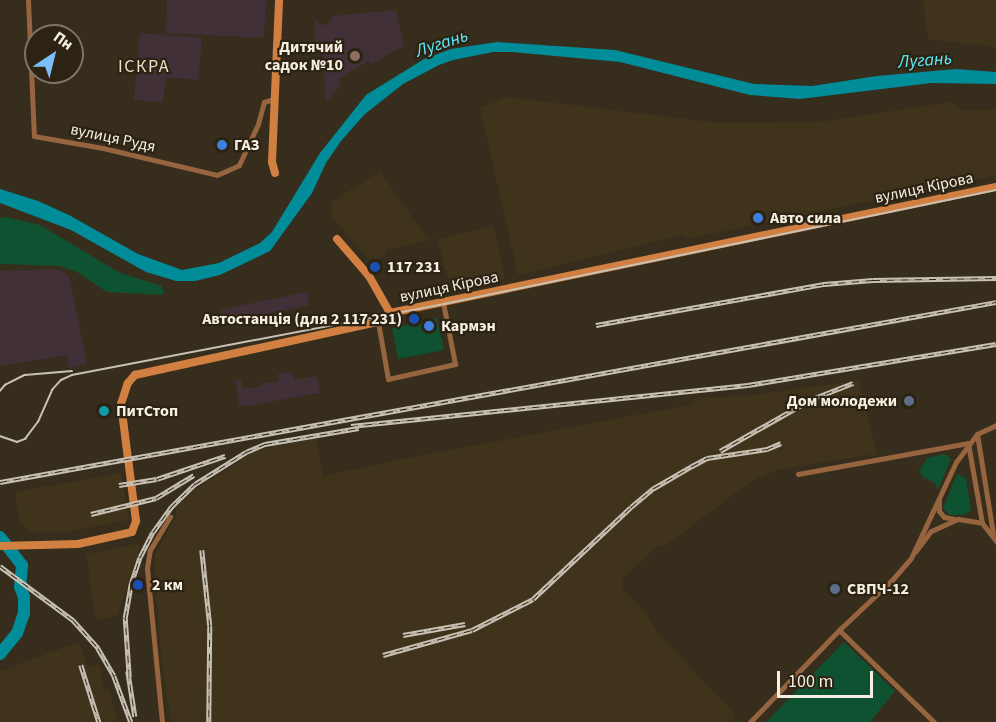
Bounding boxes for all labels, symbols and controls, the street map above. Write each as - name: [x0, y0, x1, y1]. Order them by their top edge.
- north arrow: [24, 24, 84, 84]
- water label: Лугань: [413, 25, 471, 63]
- text: Пн: [49, 26, 78, 56]
- place label: Дитячий садок №10: [265, 37, 343, 75]
- water label: Лугань: [897, 48, 953, 74]
- marker: Дитячий садок №10: [348, 49, 362, 63]
- district label: ІСКРА: [118, 56, 170, 78]
- street label: вулиця Рудя: [69, 120, 157, 156]
- place label: ГАЗ: [234, 135, 259, 155]
- marker: ГАЗ: [215, 138, 229, 152]
- street label: вулиця Кірова: [873, 168, 975, 208]
- place label: Авто сила: [770, 208, 841, 228]
- marker: Авто сила: [751, 211, 765, 225]
- place label: 117 231: [387, 257, 441, 277]
- marker: 117 231: [368, 260, 382, 274]
- street label: вулиця Кірова: [398, 267, 500, 307]
- place label: Автостанція (для 2 117 231): [202, 309, 402, 329]
- marker: Автостанція (для 2 117 231): [407, 312, 421, 326]
- place label: Кармэн: [441, 316, 496, 336]
- marker: Кармэн: [422, 319, 436, 333]
- place label: Дом молодежи: [787, 391, 897, 411]
- marker: Дом молодежи: [902, 394, 916, 408]
- place label: ПитСтоп: [116, 401, 178, 421]
- marker: ПитСтоп: [97, 404, 111, 418]
- place label: 2 км: [152, 575, 183, 595]
- marker: 2 км: [129, 576, 147, 594]
- place label: СВПЧ-12: [847, 579, 909, 599]
- marker: СВПЧ-12: [828, 582, 842, 596]
- scale bar: [780, 659, 876, 697]
- text: 100 m: [788, 669, 833, 694]

